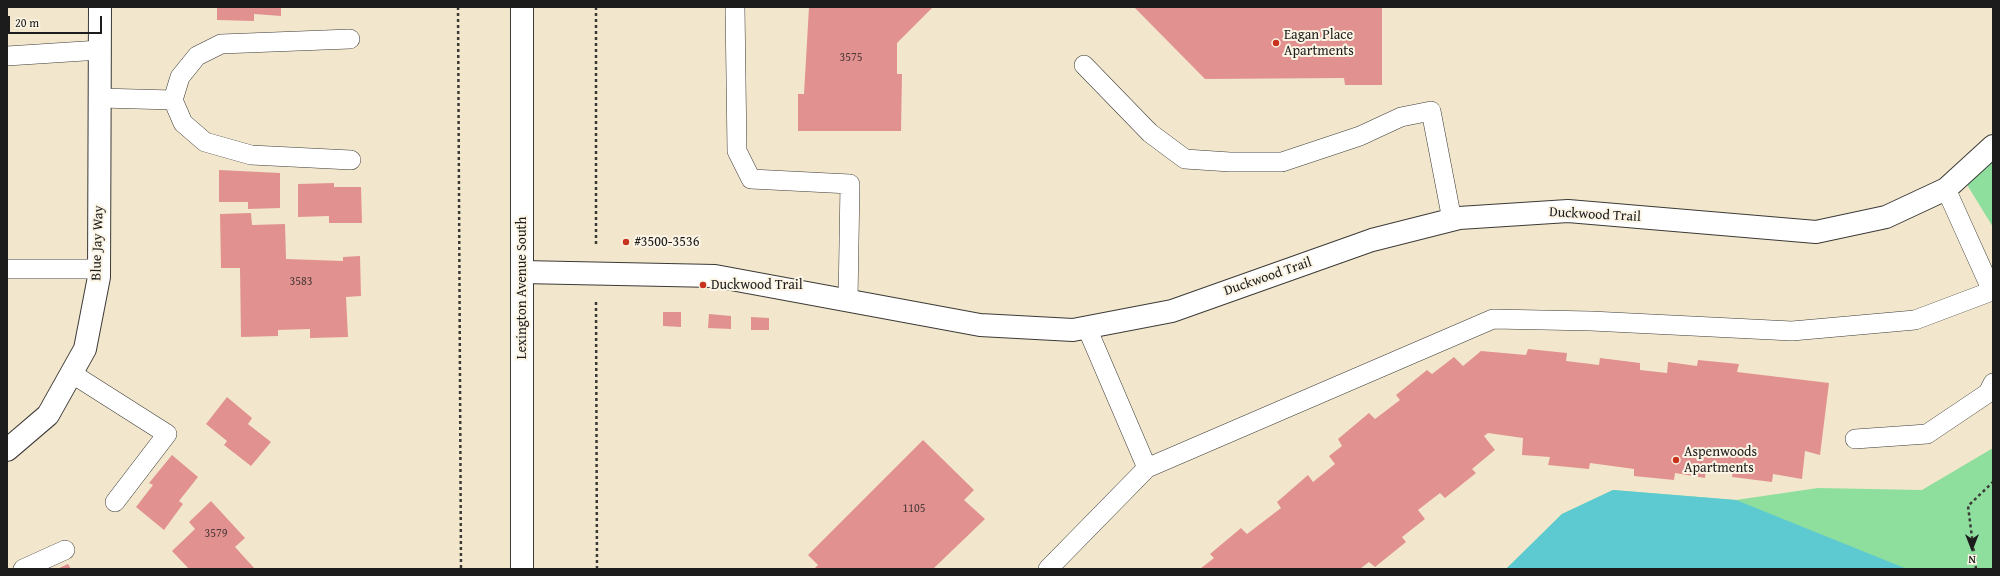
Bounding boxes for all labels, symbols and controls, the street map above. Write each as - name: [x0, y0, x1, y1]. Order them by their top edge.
- scale bar: [10, 8, 104, 34]
- text: 20 m: [15, 14, 39, 31]
- place label: Eagan Place Apartments: [1284, 27, 1354, 60]
- marker: Eagan Place Apartments: [1271, 38, 1281, 48]
- house number: 3575: [839, 51, 863, 65]
- street label: Duckwood Trail: [1549, 204, 1641, 226]
- street label: Blue Jay Way: [88, 205, 108, 281]
- street label: Lexington Avenue South: [514, 217, 530, 359]
- place label: #3500-3536: [634, 234, 699, 250]
- marker: #3500-3536: [621, 237, 631, 247]
- street label: Duckwood Trail: [1222, 254, 1314, 300]
- house number: 3583: [289, 275, 313, 289]
- place label: Duckwood Trail: [711, 277, 803, 293]
- marker: Duckwood Trail: [698, 280, 708, 290]
- place label: Aspenwoods Apartments: [1684, 444, 1757, 476]
- marker: Aspenwoods Apartments: [1671, 455, 1681, 465]
- house number: 1105: [902, 502, 926, 516]
- house number: 3579: [204, 527, 228, 541]
- north arrow: [1952, 528, 1992, 568]
- text: N: [1968, 552, 1976, 568]

